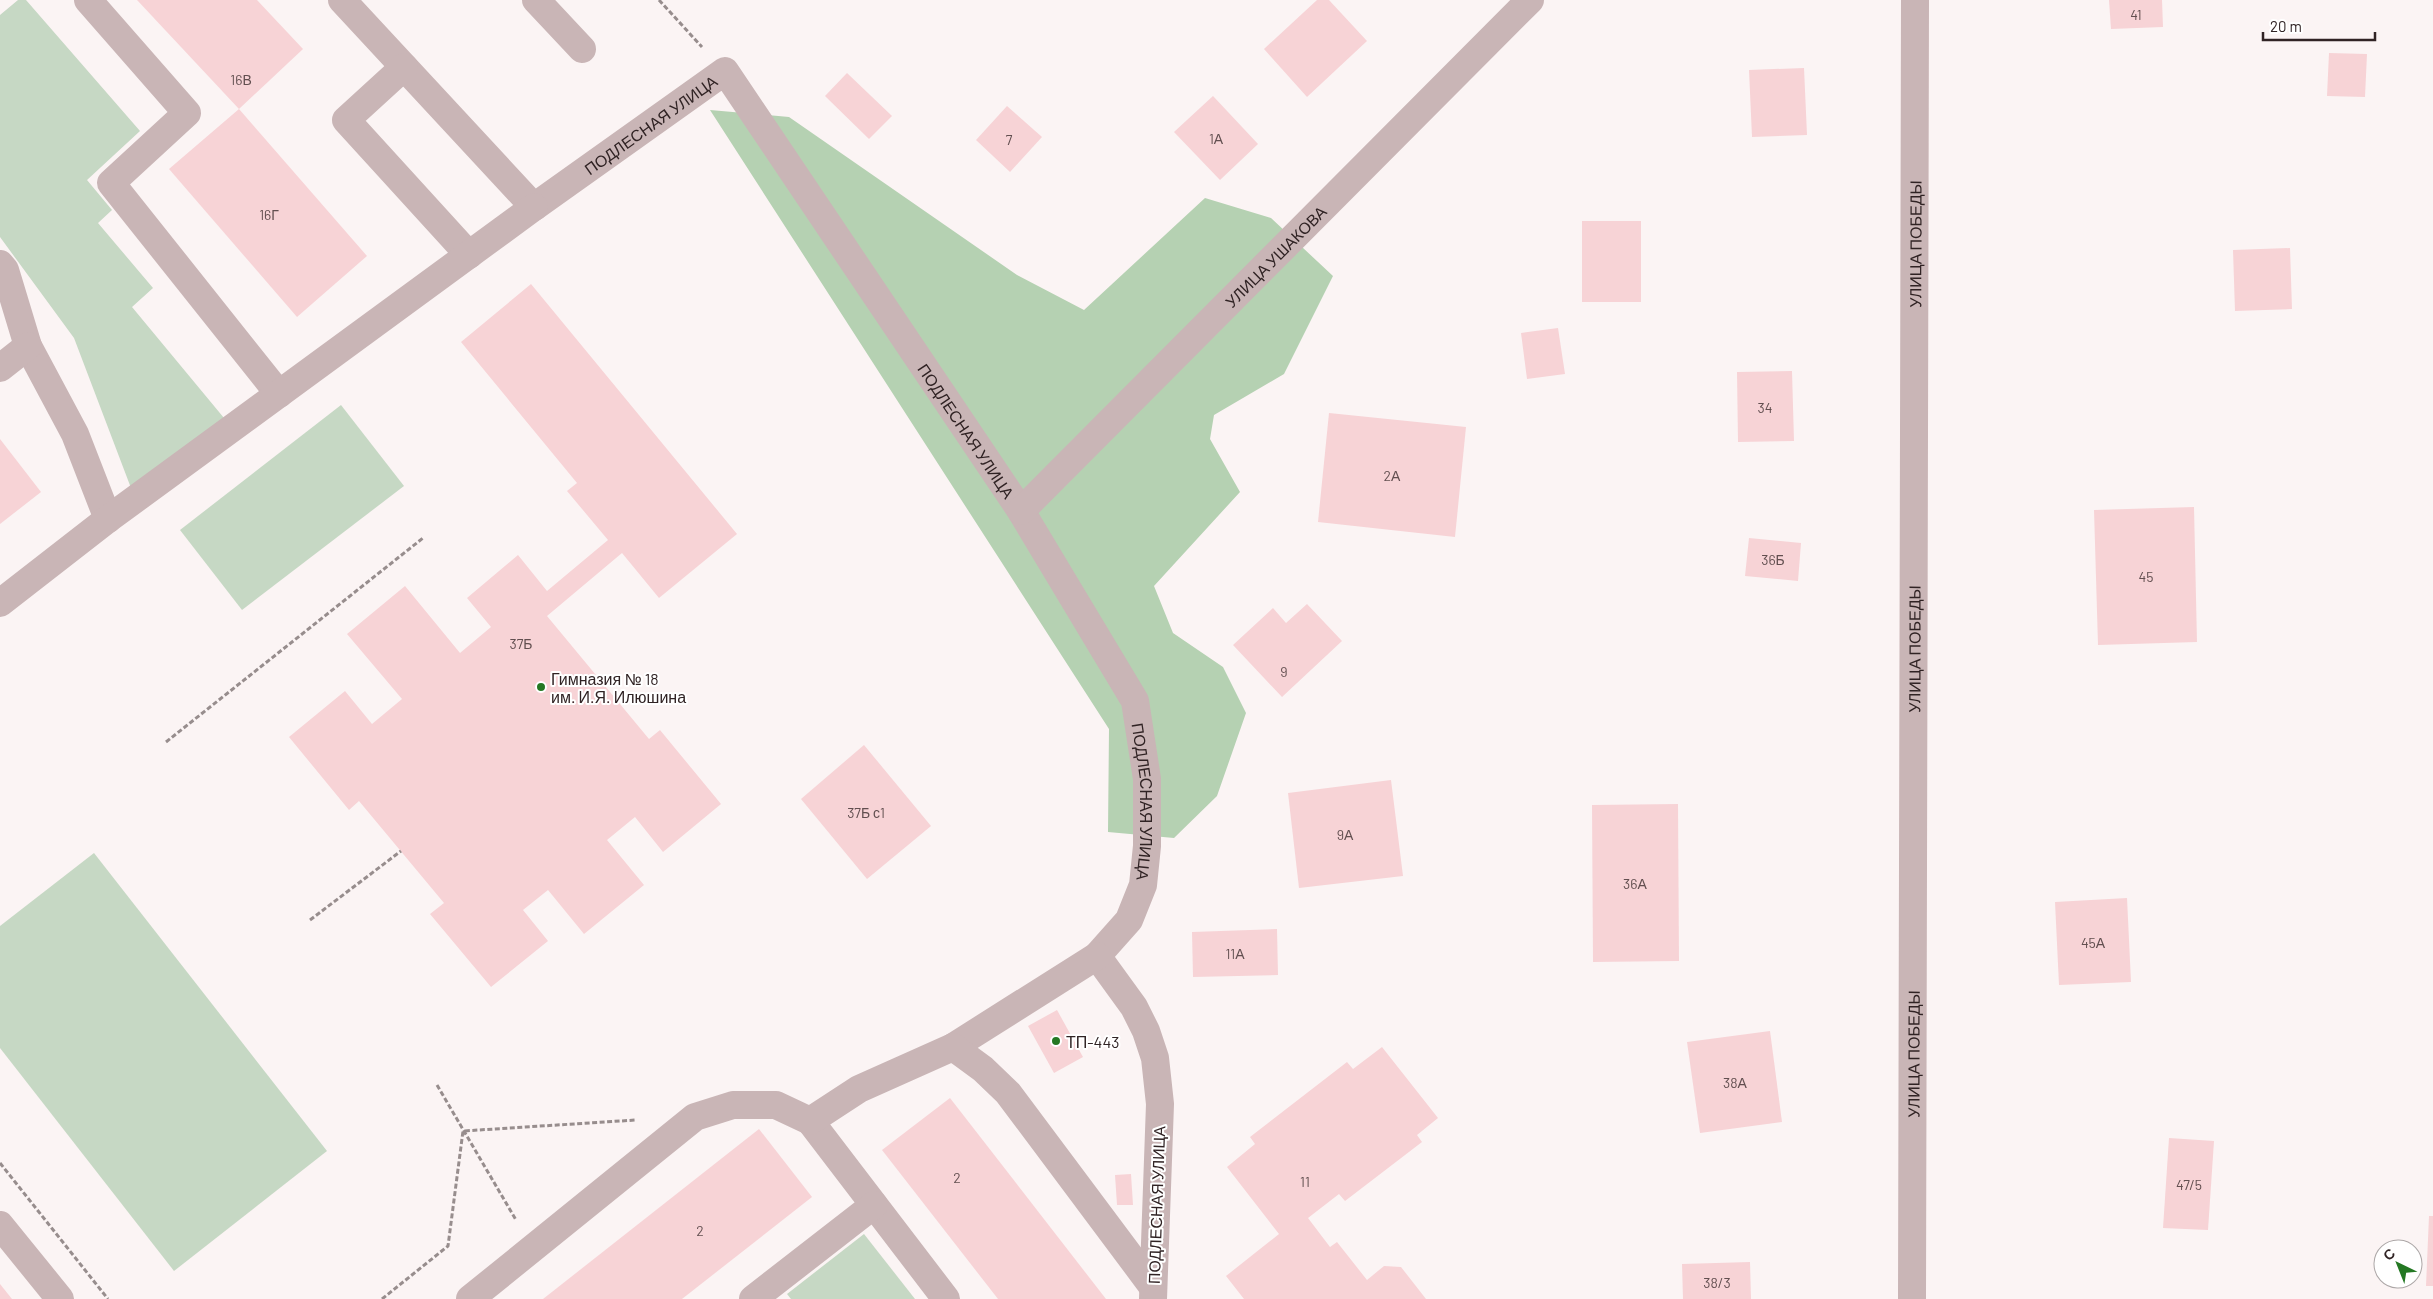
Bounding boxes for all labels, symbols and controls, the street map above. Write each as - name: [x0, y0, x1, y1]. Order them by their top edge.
- house number: 41: [2130, 6, 2142, 23]
- scale bar: [2263, 10, 2376, 42]
- text: 20 m: [2270, 17, 2302, 35]
- street label: ПОДЛЕСНАЯ УЛИЦА: [580, 70, 720, 178]
- house number: 16В: [230, 71, 252, 88]
- house number: 1А: [1209, 130, 1224, 147]
- house number: 7: [1006, 131, 1013, 148]
- street label: УЛИЦА ПОБЕДЫ: [1905, 180, 1924, 308]
- street label: УЛИЦА УШАКОВА: [1221, 201, 1330, 311]
- house number: 16Г: [259, 206, 279, 223]
- street label: ПОДЛЕСНАЯ УЛИЦА: [915, 359, 1019, 502]
- house number: 34: [1758, 399, 1772, 416]
- house number: 2А: [1384, 467, 1401, 484]
- house number: 36Б: [1761, 551, 1785, 568]
- house number: 45: [2139, 568, 2153, 585]
- street label: УЛИЦА ПОБЕДЫ: [1904, 585, 1923, 713]
- house number: 37Б: [509, 635, 533, 652]
- house number: 9: [1280, 663, 1288, 680]
- place label: Гимназия № 18 им. И.Я. Илюшина: [551, 669, 686, 706]
- marker: Гимназия № 18 им. И.Я. Илюшина: [535, 681, 547, 693]
- street label: ПОДЛЕСНАЯ УЛИЦА: [1129, 721, 1157, 882]
- house number: 37Б с1: [847, 804, 885, 821]
- house number: 9А: [1337, 826, 1354, 843]
- house number: 36А: [1623, 875, 1648, 892]
- house number: 45А: [2081, 934, 2106, 951]
- house number: 11А: [1225, 945, 1245, 962]
- street label: УЛИЦА ПОБЕДЫ: [1903, 990, 1922, 1118]
- place label: ТП-443: [1066, 1032, 1119, 1051]
- marker: ТП-443: [1050, 1035, 1062, 1047]
- house number: 38А: [1723, 1074, 1748, 1091]
- street label: ПОДЛЕСНАЯ УЛИЦА: [1144, 1125, 1168, 1284]
- house number: 2: [953, 1169, 961, 1186]
- house number: 11: [1300, 1173, 1310, 1190]
- house number: 47/5: [2176, 1176, 2202, 1193]
- house number: 2: [696, 1222, 704, 1239]
- north arrow: [2373, 1239, 2423, 1289]
- text: С: [2379, 1244, 2398, 1264]
- house number: 38/3: [1703, 1274, 1731, 1291]

